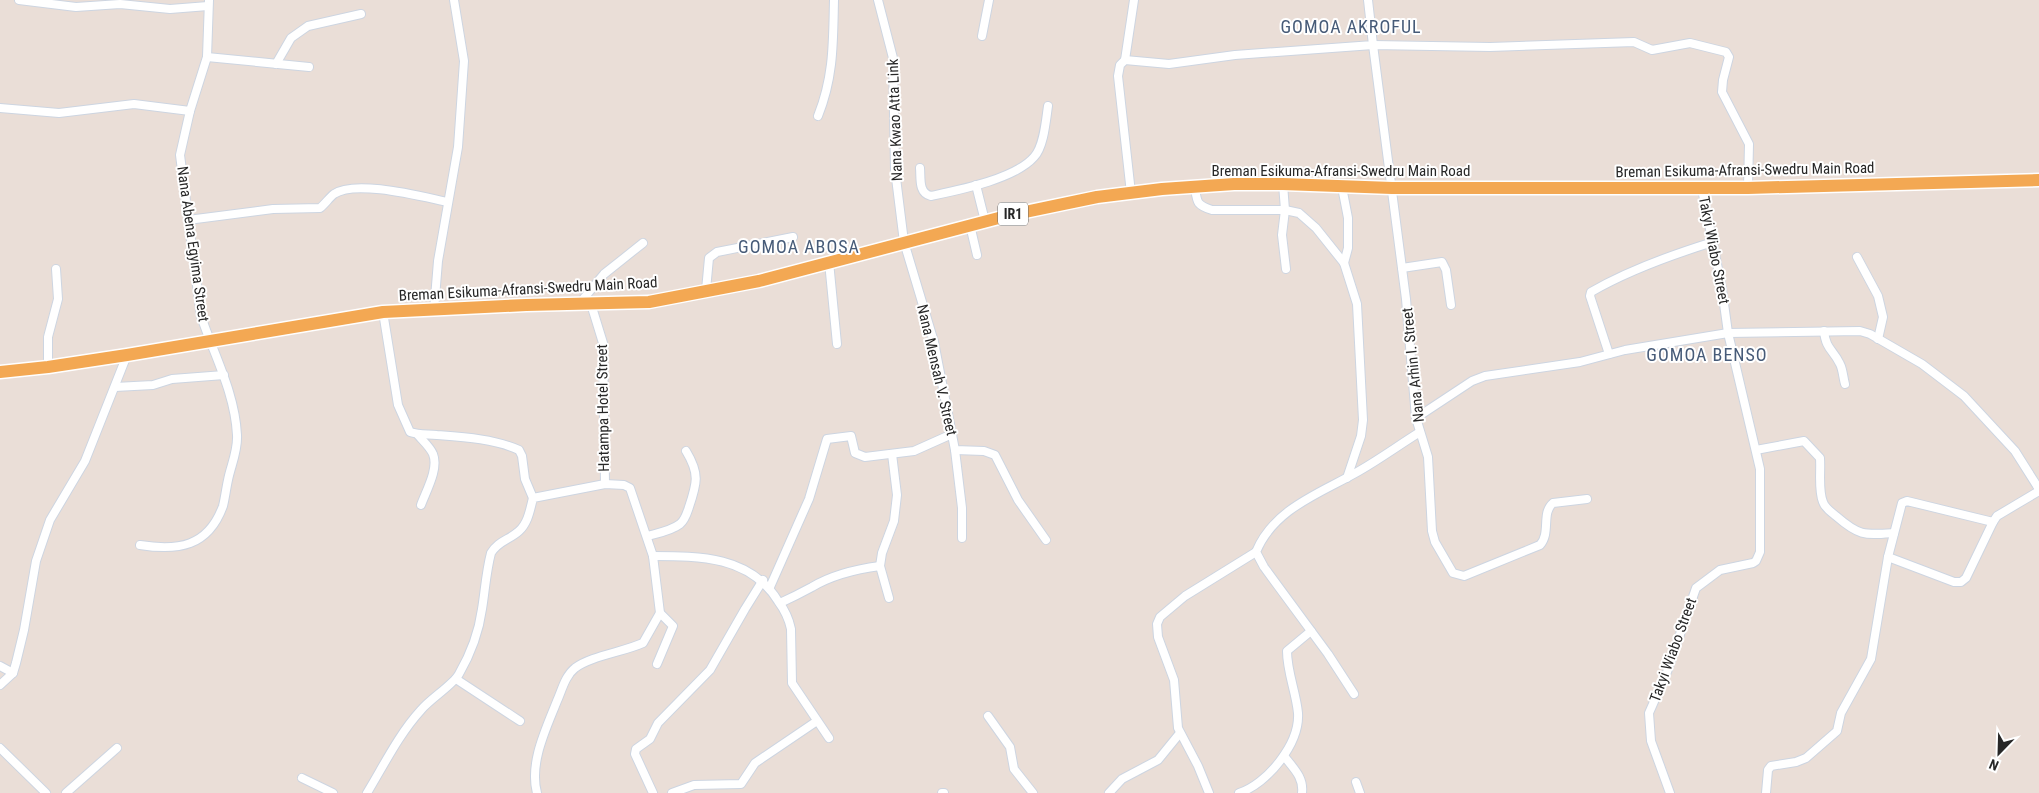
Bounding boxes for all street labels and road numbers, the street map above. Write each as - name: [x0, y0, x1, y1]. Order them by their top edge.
- street label: Nana Kwao Atta Link: [884, 58, 906, 182]
- street label: Breman Esikuma-Afransi-Swedru Main Road: [1615, 159, 1875, 181]
- street label: Breman Esikuma-Afransi-Swedru Main Road: [1212, 162, 1470, 180]
- street label: Nana Abena Egyima Street: [173, 165, 213, 323]
- street label: Takyi Wiabo Street: [1695, 194, 1733, 306]
- road number: IR1: [998, 202, 1028, 225]
- street label: Breman Esikuma-Afransi-Swedru Main Road: [398, 273, 658, 305]
- street label: Nana Mensah V. Street: [913, 303, 961, 437]
- street label: Nana Arhin I. Street: [1398, 307, 1428, 423]
- street label: Hatampa Hotel Street: [593, 344, 613, 472]
- street label: Takyi Wiabo Street: [1646, 595, 1700, 705]

